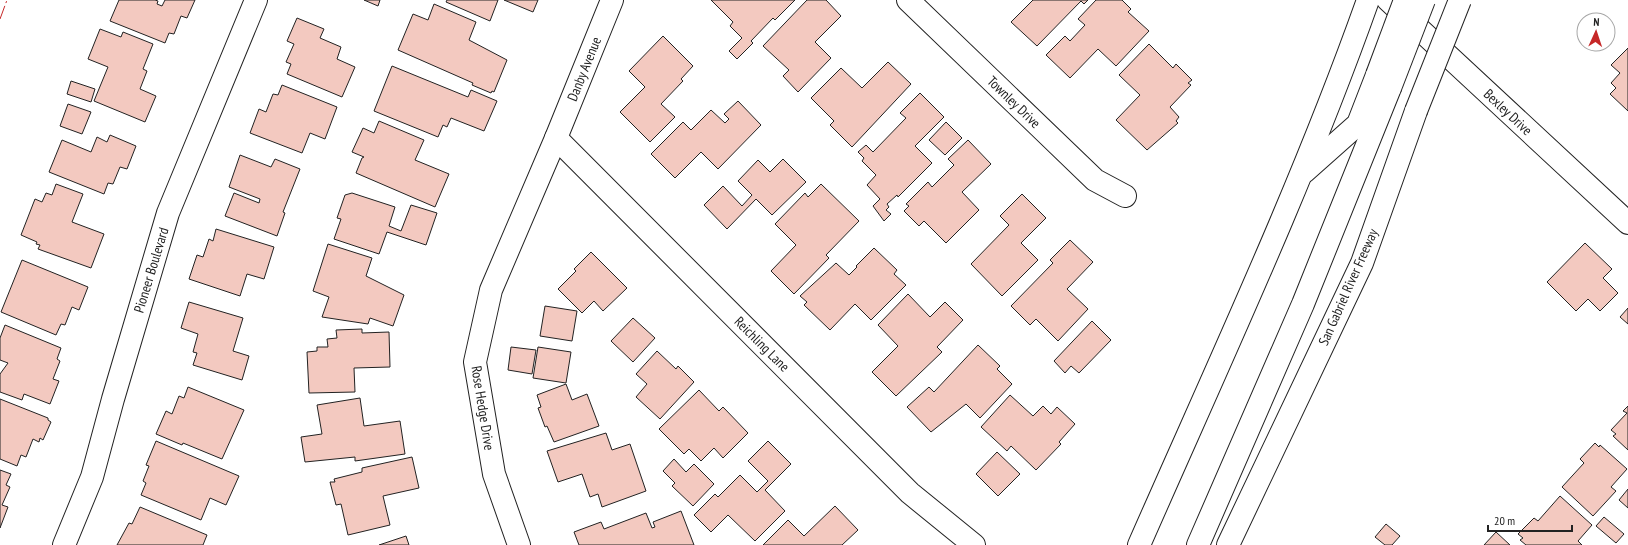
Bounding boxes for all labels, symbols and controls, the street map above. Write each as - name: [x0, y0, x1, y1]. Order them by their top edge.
- north arrow: [1576, 12, 1616, 52]
- text: N: [1593, 15, 1600, 29]
- street label: Danby Avenue: [563, 34, 605, 104]
- street label: Townley Drive: [984, 72, 1045, 132]
- street label: Bexley Drive: [1480, 85, 1536, 139]
- street label: Pioneer Boulevard: [129, 225, 173, 315]
- street label: San Gabriel River Freeway: [1314, 225, 1382, 348]
- street label: Reichling Lane: [731, 313, 794, 376]
- street label: Rose Hedge Drive: [467, 364, 499, 452]
- scale bar: [1488, 507, 1572, 533]
- text: 20 m: [1494, 513, 1515, 528]

